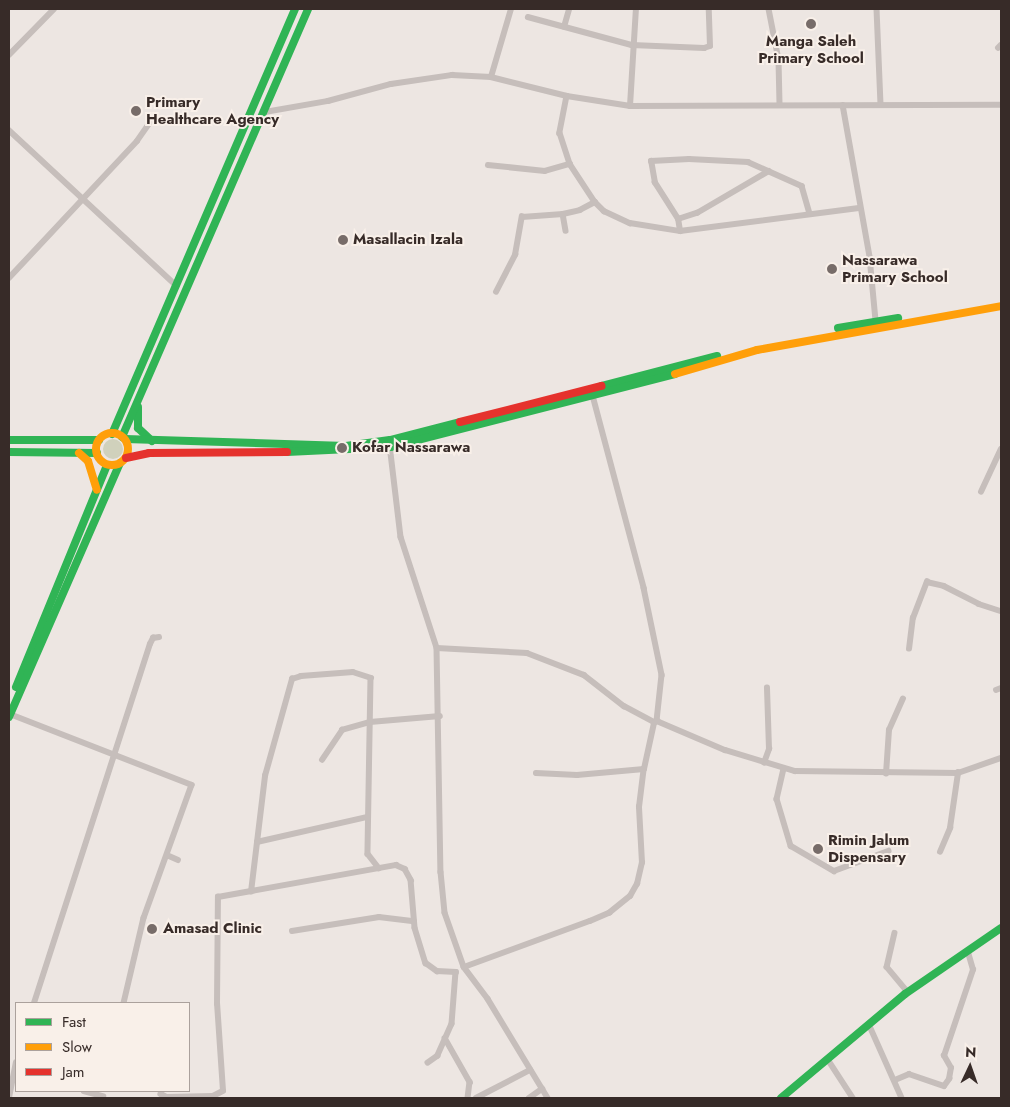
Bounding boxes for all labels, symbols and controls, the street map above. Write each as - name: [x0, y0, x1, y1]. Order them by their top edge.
- marker: Manga Saleh Primary School: [805, 18, 817, 30]
- place label: Manga Saleh Primary School: [758, 32, 864, 67]
- place label: Primary Healthcare Agency: [146, 93, 279, 128]
- marker: Primary Healthcare Agency: [130, 105, 142, 117]
- place label: Masallacin Izala: [353, 231, 463, 249]
- marker: Masallacin Izala: [337, 234, 349, 246]
- place label: Nassarawa Primary School: [842, 251, 948, 286]
- marker: Nassarawa Primary School: [826, 263, 838, 275]
- place label: Kofar Nassarawa: [352, 439, 470, 457]
- marker: Kofar Nassarawa: [336, 442, 348, 454]
- place label: Rimin Jalum Dispensary: [828, 831, 909, 866]
- marker: Rimin Jalum Dispensary: [812, 843, 824, 855]
- place label: Amasad Clinic: [163, 920, 262, 938]
- marker: Amasad Clinic: [145, 922, 159, 936]
- legend: [15, 1002, 190, 1092]
- text: Fast: [62, 1011, 86, 1033]
- text: Slow: [62, 1036, 92, 1058]
- north arrow: [945, 1042, 995, 1092]
- text: N: [965, 1042, 977, 1062]
- text: Jam: [62, 1061, 85, 1083]

